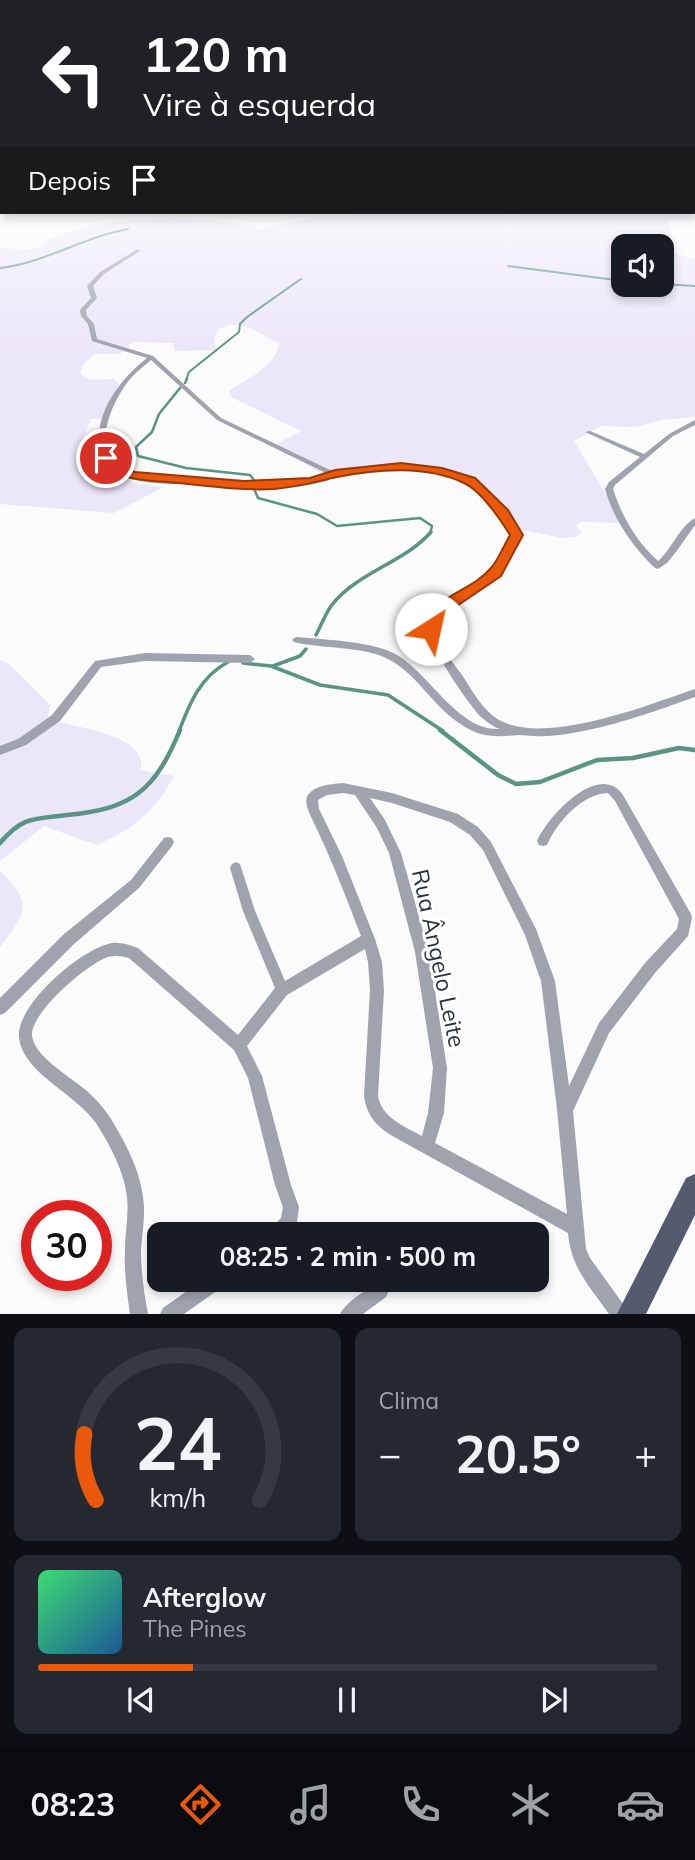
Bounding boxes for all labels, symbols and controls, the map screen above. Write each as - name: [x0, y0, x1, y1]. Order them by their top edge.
- text: 120 m: [143, 23, 289, 84]
- icon: left: [28, 28, 119, 119]
- text: Vire à esquerda: [143, 84, 376, 124]
- icon: arrive: [125, 161, 163, 199]
- text: Depois: [28, 164, 111, 197]
- map controls: [611, 234, 674, 297]
- button: sound: [611, 234, 674, 297]
- pin: [76, 428, 136, 488]
- icon: arrive: [87, 439, 125, 477]
- position arrow: [394, 592, 468, 666]
- street label: Rua Ângelo Leite: [406, 866, 472, 1050]
- speed limit sign: 30: [21, 1200, 112, 1291]
- text: 08:25 · 2 min · 500 m: [220, 1240, 476, 1273]
- text: Clima: [379, 1386, 439, 1415]
- text: 24: [134, 1398, 221, 1489]
- text: 20.5°: [455, 1421, 581, 1486]
- text: −: [379, 1430, 401, 1478]
- text: +: [634, 1430, 657, 1478]
- text: km/h: [149, 1482, 206, 1513]
- text: Afterglow: [143, 1581, 266, 1614]
- text: The Pines: [143, 1614, 247, 1643]
- icon: previous: [122, 1681, 160, 1719]
- icon: pause: [328, 1681, 366, 1719]
- icon: next: [535, 1681, 573, 1719]
- icon: directions: [176, 1780, 225, 1829]
- icon: music: [286, 1780, 335, 1829]
- icon: phone: [396, 1780, 445, 1829]
- icon: climate: [506, 1780, 555, 1829]
- icon: car: [616, 1780, 665, 1829]
- text: 08:23: [30, 1784, 115, 1824]

